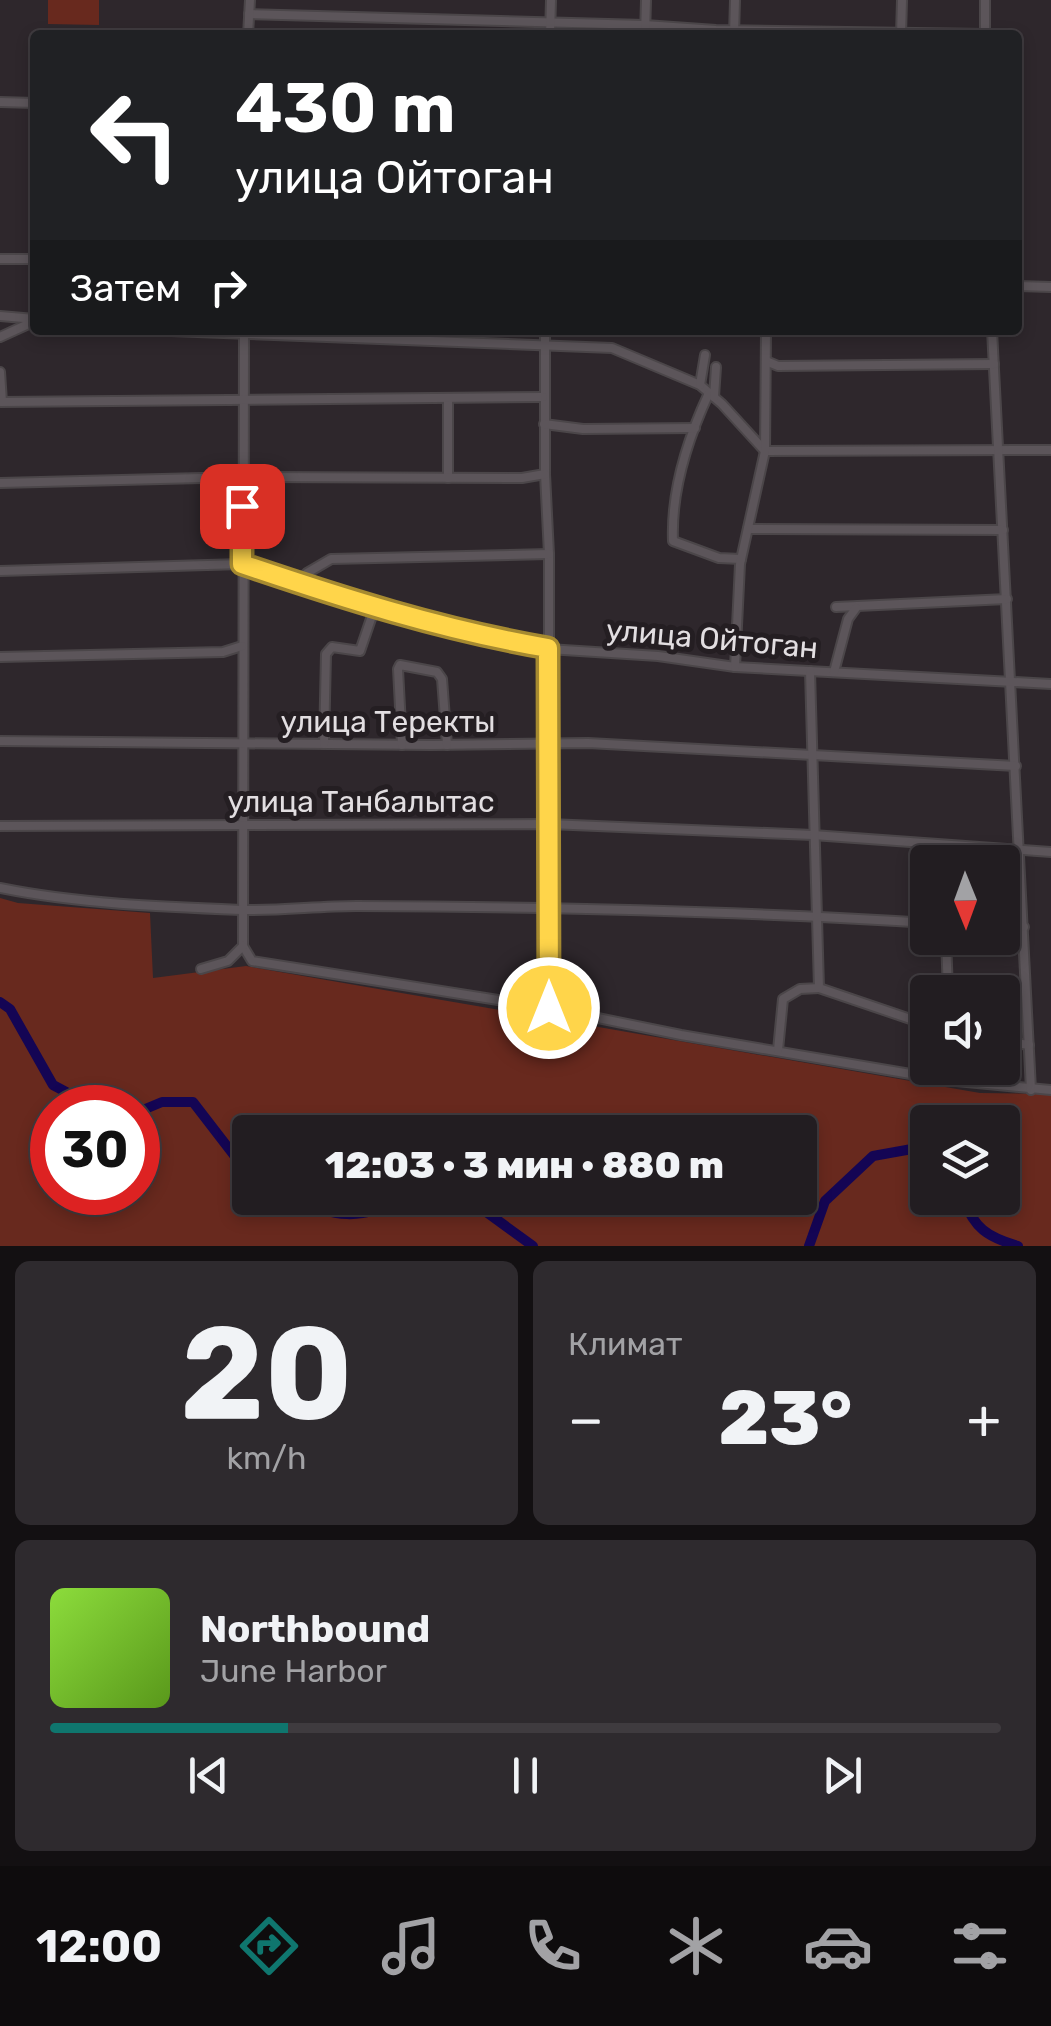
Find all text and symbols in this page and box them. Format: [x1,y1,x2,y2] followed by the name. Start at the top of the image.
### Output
[235,67,456,150] text: 430 m
[70,70,200,200] icon: left
[235,151,554,204] text: улица Ойтоган
[201,260,256,315] icon: right
[70,265,181,311] text: Затем
[200,464,285,549] pin
[215,479,270,534] icon: arrive
[605,612,819,666] street label: улица Ойтоган
[280,704,496,740] street label: улица Теректы
[228,784,494,820] street label: улица Танбалытас
[910,845,1020,955] north arrow
[910,845,1020,1215] map controls
[497,956,601,1060] position arrow
[910,975,1020,1085] button: sound
[30,1085,160,1215] speed limit sign: 30
[910,1105,1020,1215] button: layers
[325,1142,724,1188] text: 12:03 · 3 мин · 880 m
[180,1296,353,1451] text: 20
[568,1325,682,1363] text: Климат
[718,1374,852,1463] text: 23°
[568,1387,604,1452] text: −
[967,1387,1001,1452] text: +
[227,1439,306,1477] text: km/h
[200,1606,430,1652] text: Northbound
[200,1652,387,1690] text: June Harbor
[181,1748,236,1803] icon: previous
[498,1748,553,1803] icon: pause
[815,1748,870,1803] icon: next
[234,1911,304,1981] icon: directions
[376,1911,446,1981] icon: music
[518,1911,588,1981] icon: phone
[661,1911,731,1981] icon: climate
[803,1911,873,1981] icon: car
[945,1911,1015,1981] icon: filters
[36,1920,162,1973] text: 12:00

